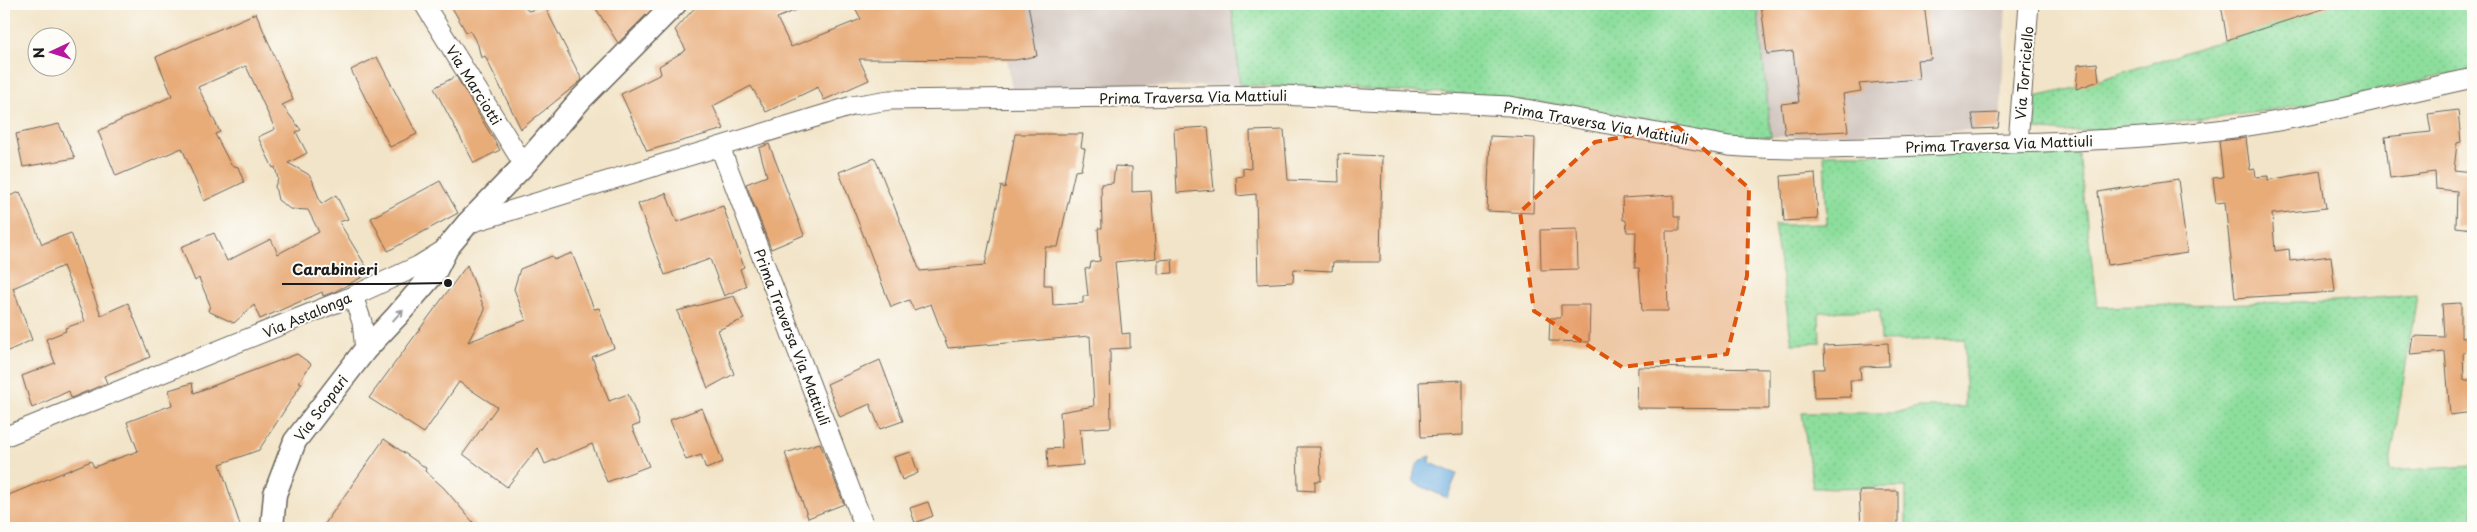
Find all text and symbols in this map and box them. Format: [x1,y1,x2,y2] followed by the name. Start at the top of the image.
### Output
[2009,25,2039,121] street label: Via Torriciello
[28,28,78,78] north arrow
[441,41,507,129] street label: Via Marciotti
[28,47,49,59] text: N
[1099,85,1287,109] street label: Prima Traversa Via Mattiuli
[1502,96,1691,150] street label: Prima Traversa Via Mattiuli
[1905,130,2093,158] street label: Prima Traversa Via Mattiuli
[748,245,836,429] street label: Prima Traversa Via Mattiuli
[282,254,388,284] callout: Carabinieri
[292,257,378,280] text: Carabinieri
[259,287,355,343] street label: Via Astalonga
[392,309,403,322] one-way arrow
[289,370,353,446] street label: Via Scopari

